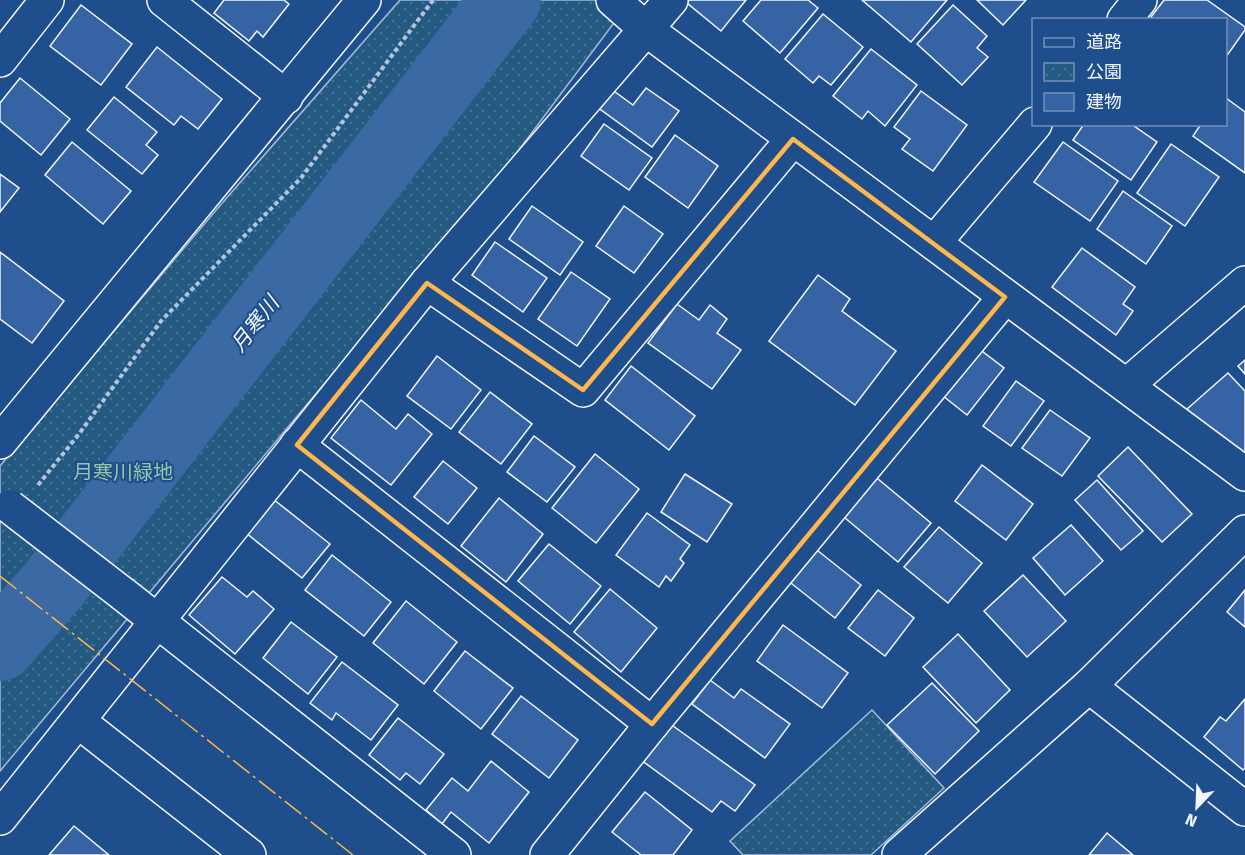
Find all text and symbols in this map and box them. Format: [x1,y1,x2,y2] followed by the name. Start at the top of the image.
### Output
[1032,18,1227,126] legend
[1086,31,1122,53] text: 道路
[1086,61,1122,83] text: 公園
[1086,91,1122,113] text: 建物
[225,290,286,357] water label: 月寒川
[73,460,173,484] park label: 月寒川緑地
[1167,777,1227,837] north arrow
[1183,810,1200,831] text: N

